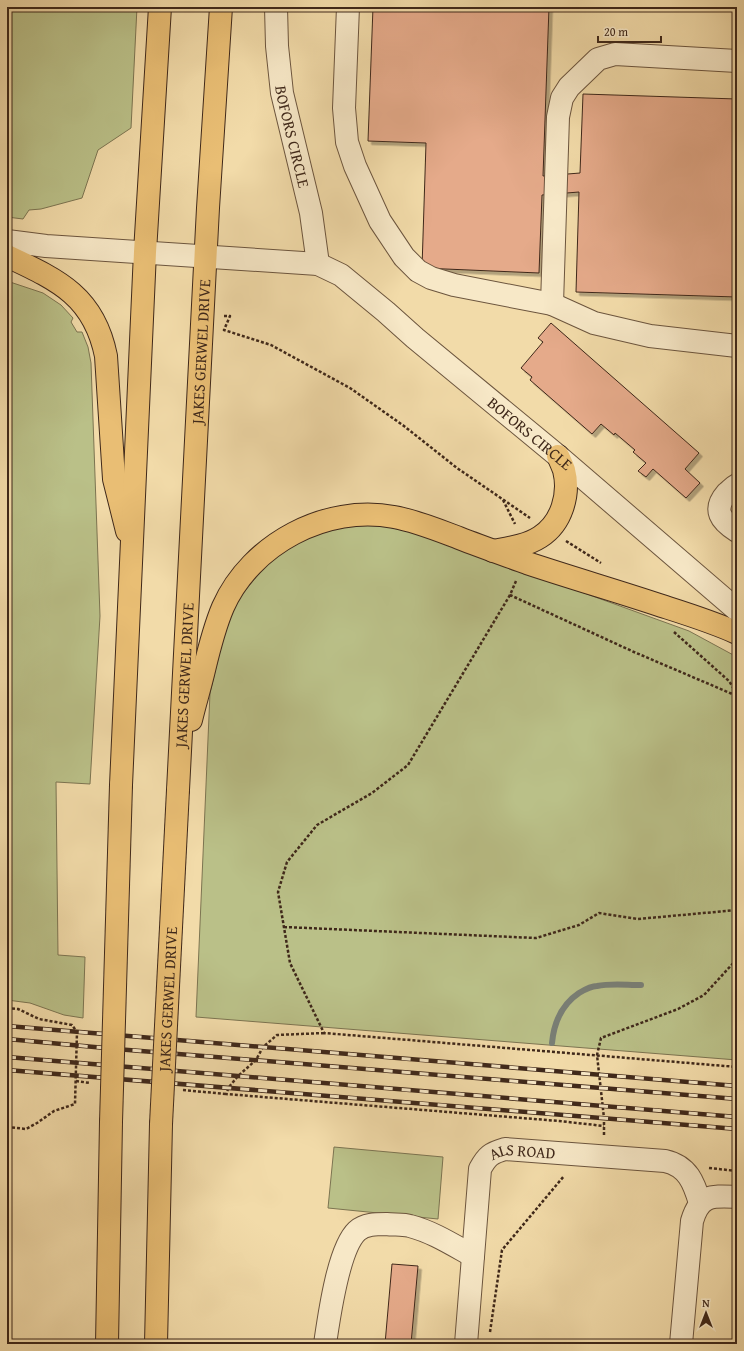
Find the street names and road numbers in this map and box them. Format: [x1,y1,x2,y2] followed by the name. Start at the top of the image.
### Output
[269,84,316,190] street label: BOFORS CIRCLE
[185,278,216,427] street label: JAKES GERWEL DRIVE
[482,391,578,476] street label: BOFORS CIRCLE
[168,602,200,750] street label: JAKES GERWEL DRIVE
[152,926,183,1074] street label: JAKES GERWEL DRIVE
[484,1137,557,1166] street label: ALS ROAD

